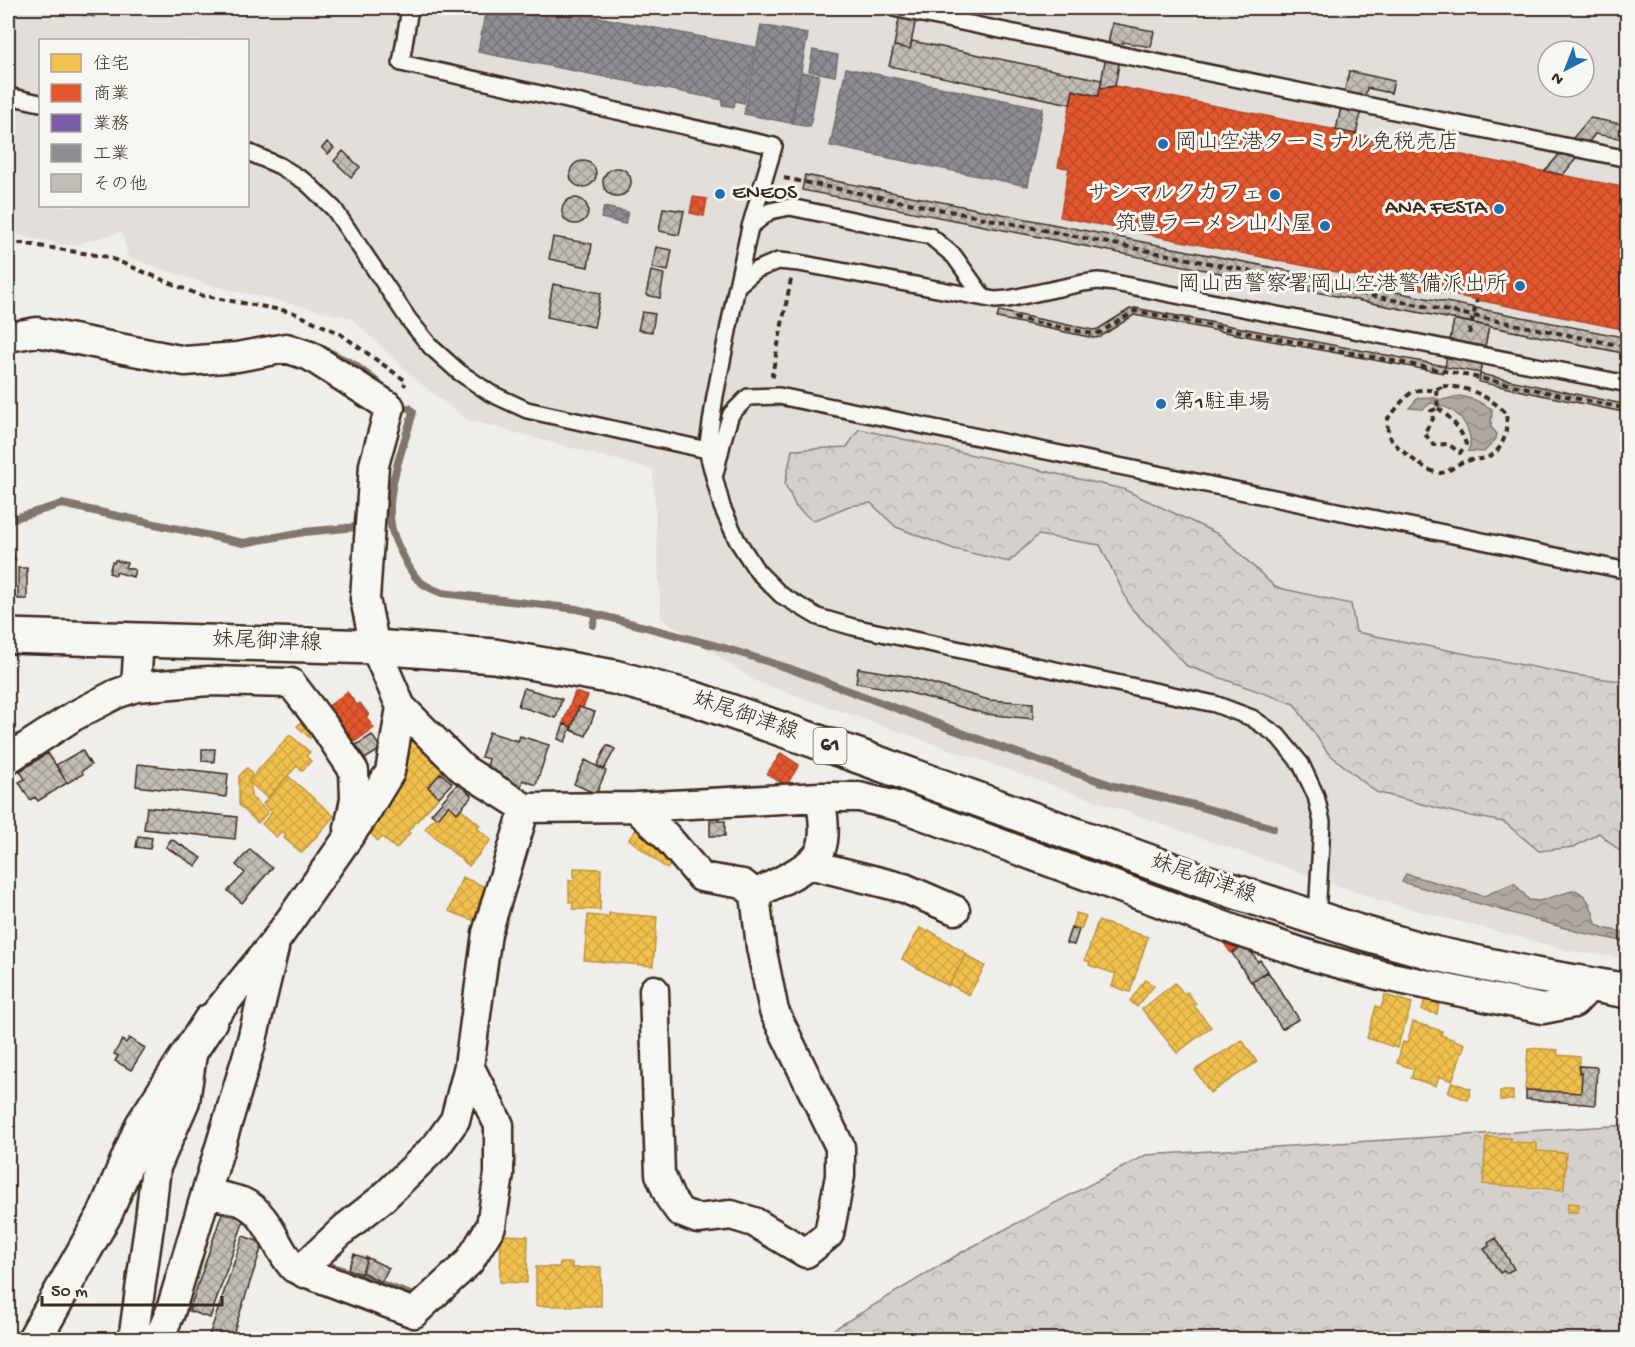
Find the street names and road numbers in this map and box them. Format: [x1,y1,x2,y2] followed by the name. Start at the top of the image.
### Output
[212,627,322,658] street label: 妹尾御津線
[689,686,802,747] street label: 妹尾御津線
[814,728,846,764] road number: 61
[1147,849,1260,910] street label: 妹尾御津線

